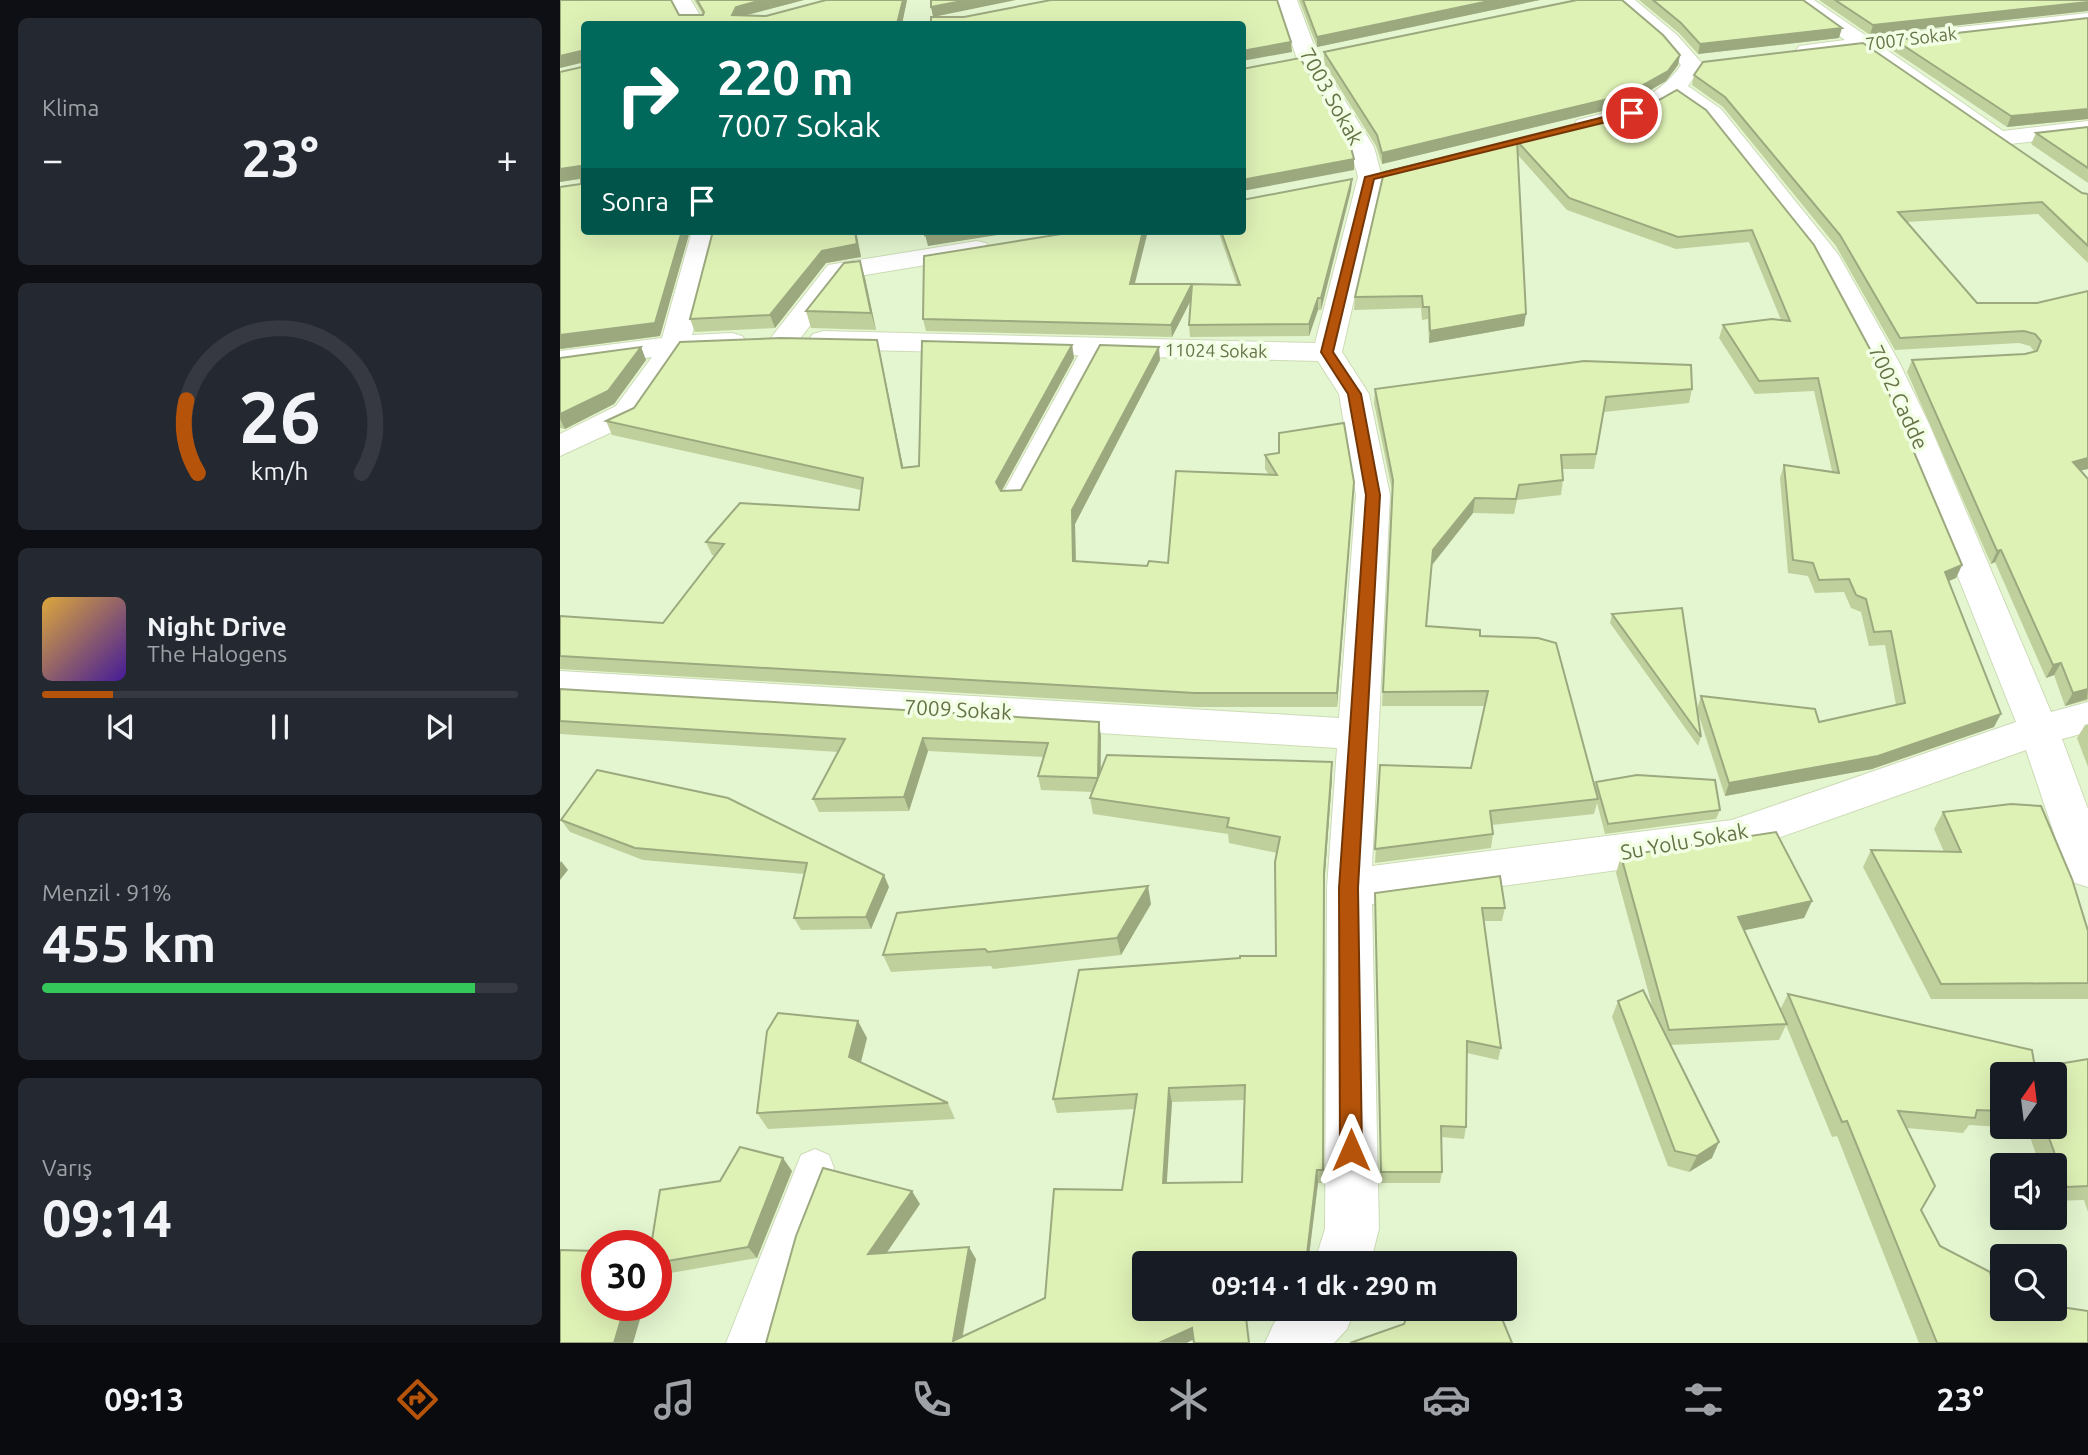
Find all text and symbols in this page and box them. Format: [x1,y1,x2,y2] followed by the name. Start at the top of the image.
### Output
[1864,22,1958,54] street label: 7007 Sokak
[1295,43,1369,149] street label: 7003 Sokak
[602,49,693,140] icon: right
[717,49,854,104] text: 220 m
[1602,83,1662,143] pin
[1613,94,1651,132] icon: arrive
[42,95,99,120] text: Klima
[717,107,881,143] text: 7007 Sokak
[241,129,319,187] text: 23°
[42,138,63,180] text: −
[497,138,518,180] text: +
[683,182,721,220] icon: arrive
[602,187,669,216] text: Sonra
[1165,339,1267,361] street label: 11024 Sokak
[1864,341,1934,453] street label: 7002 Cadde
[239,375,321,457] text: 26
[251,456,309,484] text: km/h
[147,612,287,641] text: Night Drive
[147,641,287,666] text: The Halogens
[904,694,1013,724] street label: 7009 Sokak
[102,708,140,746] icon: previous
[261,708,299,746] icon: pause
[420,708,458,746] icon: next
[1618,818,1750,864] street label: Su Yolu Sokak
[42,880,172,905] text: Menzil · 91%
[42,914,216,972] text: 455 km
[1990,1062,2067,1139] north arrow
[1990,1062,2067,1321] map controls
[1314,1113,1388,1187] position arrow
[1990,1153,2067,1230] button: sound
[42,1155,92,1180] text: Varış
[42,1189,172,1247] text: 09:14
[581,1230,672,1321] speed limit sign: 30
[1990,1244,2067,1321] button: search
[1211,1271,1438,1300] text: 09:14 · 1 dk · 290 m
[393,1375,442,1424] icon: directions
[650,1375,699,1424] icon: music
[907,1375,956,1424] icon: phone
[1164,1375,1213,1424] icon: climate
[1422,1375,1471,1424] icon: car
[1679,1375,1728,1424] icon: filters
[104,1381,184,1417] text: 09:13
[1936,1381,1984,1417] text: 23°

